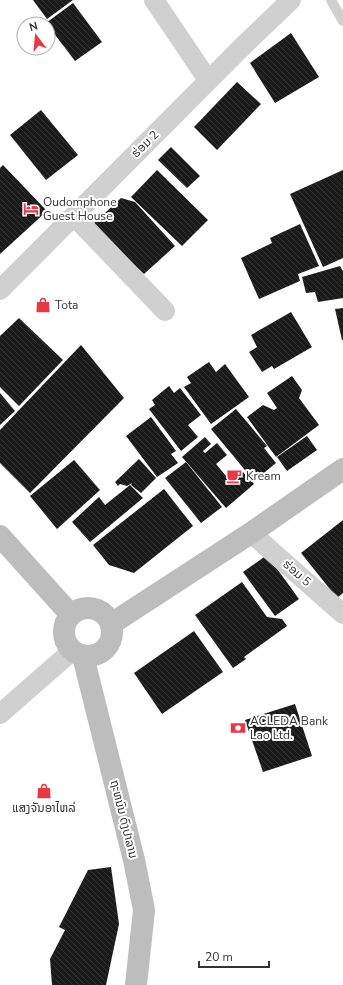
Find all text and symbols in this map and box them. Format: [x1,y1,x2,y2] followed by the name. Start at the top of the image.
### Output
[16,16,56,56] north arrow
[27,19,39,35] text: N
[128,127,162,161] street label: ຮ່ອມ 2
[43,194,117,224] place label: Oudomphone Guest House
[22,200,40,218] hotel icon: Oudomphone Guest House
[34,296,52,314] shop icon: Tota
[55,297,78,313] place label: Tota
[225,467,243,485] cafe icon: Kream
[246,468,281,484] place label: Kream
[279,556,315,590] street label: ຮ່ອມ 5
[250,713,329,743] place label: ACLEDA Bank Lao Ltd.
[229,719,247,737] bank icon: ACLEDA Bank Lao Ltd.
[106,778,142,860] street label: ຖະຫນົນ ດົງປາລານ
[35,782,53,800] shop icon: ແສງຈັນອາໄຫລ່
[12,800,76,816] place label: ແສງຈັນອາໄຫລ່
[199,943,269,969] scale bar
[205,949,233,965] text: 20 m

